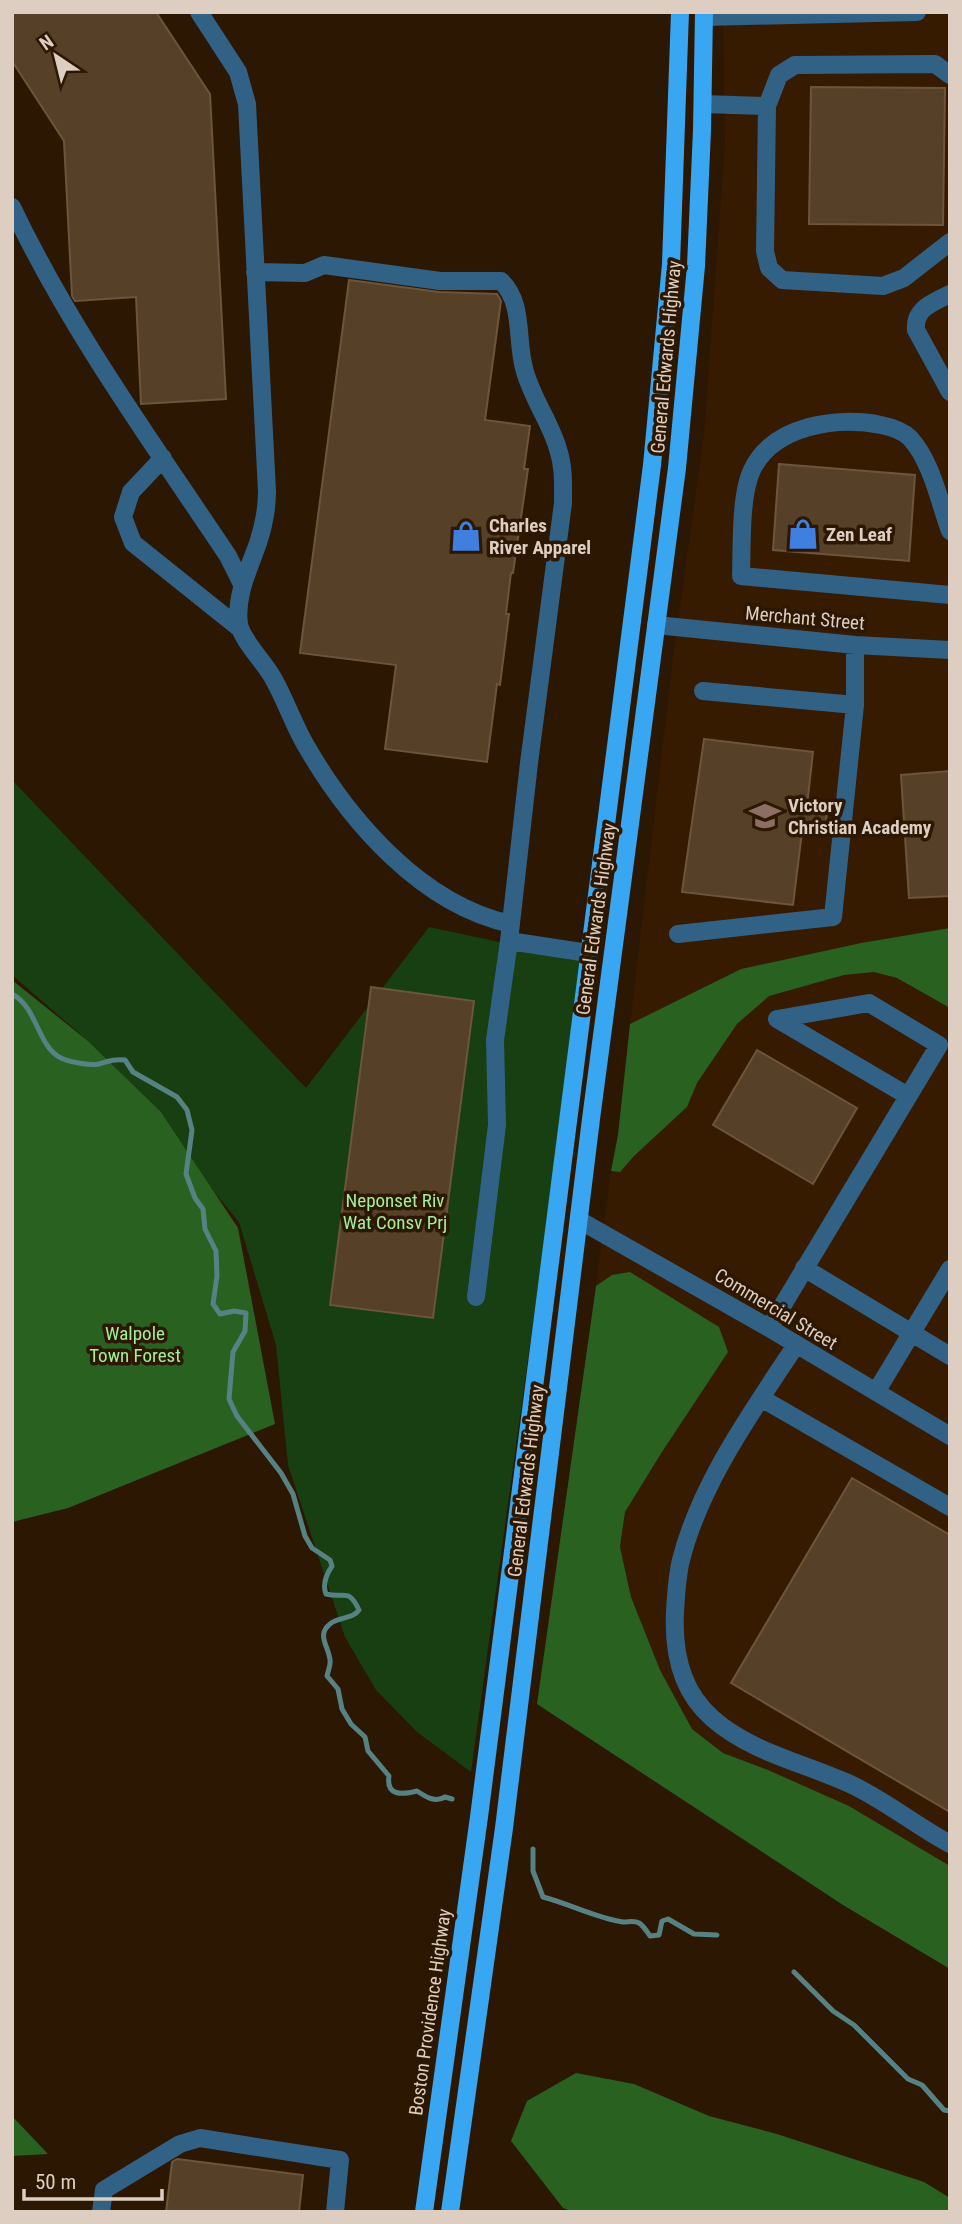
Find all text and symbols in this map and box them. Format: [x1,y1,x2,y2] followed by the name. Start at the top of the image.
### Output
[21,21,91,91] north arrow
[35,30,58,55] text: N
[646,259,686,454] street label: General Edwards Highway
[489,514,591,559] place label: Charles River Apparel
[786,517,820,551] shop icon: Zen Leaf
[449,519,483,553] shop icon: Charles River Apparel
[826,523,893,546] place label: Zen Leaf
[744,601,866,635] street label: Merchant Street
[788,794,932,839] place label: Victory Christian Academy
[748,799,782,833] school or university icon: Victory Christian Academy
[571,821,621,1016] street label: General Edwards Highway
[343,1189,447,1234] park label: Neponset Riv Wat Consv Prj
[711,1263,841,1355] street label: Commercial Street
[89,1322,181,1367] park label: Walpole Town Forest
[503,1383,549,1578] street label: General Edwards Highway
[404,1907,456,2117] street label: Boston Providence Highway
[24,2158,163,2202] scale bar
[35,2170,76,2194] text: 50 m

